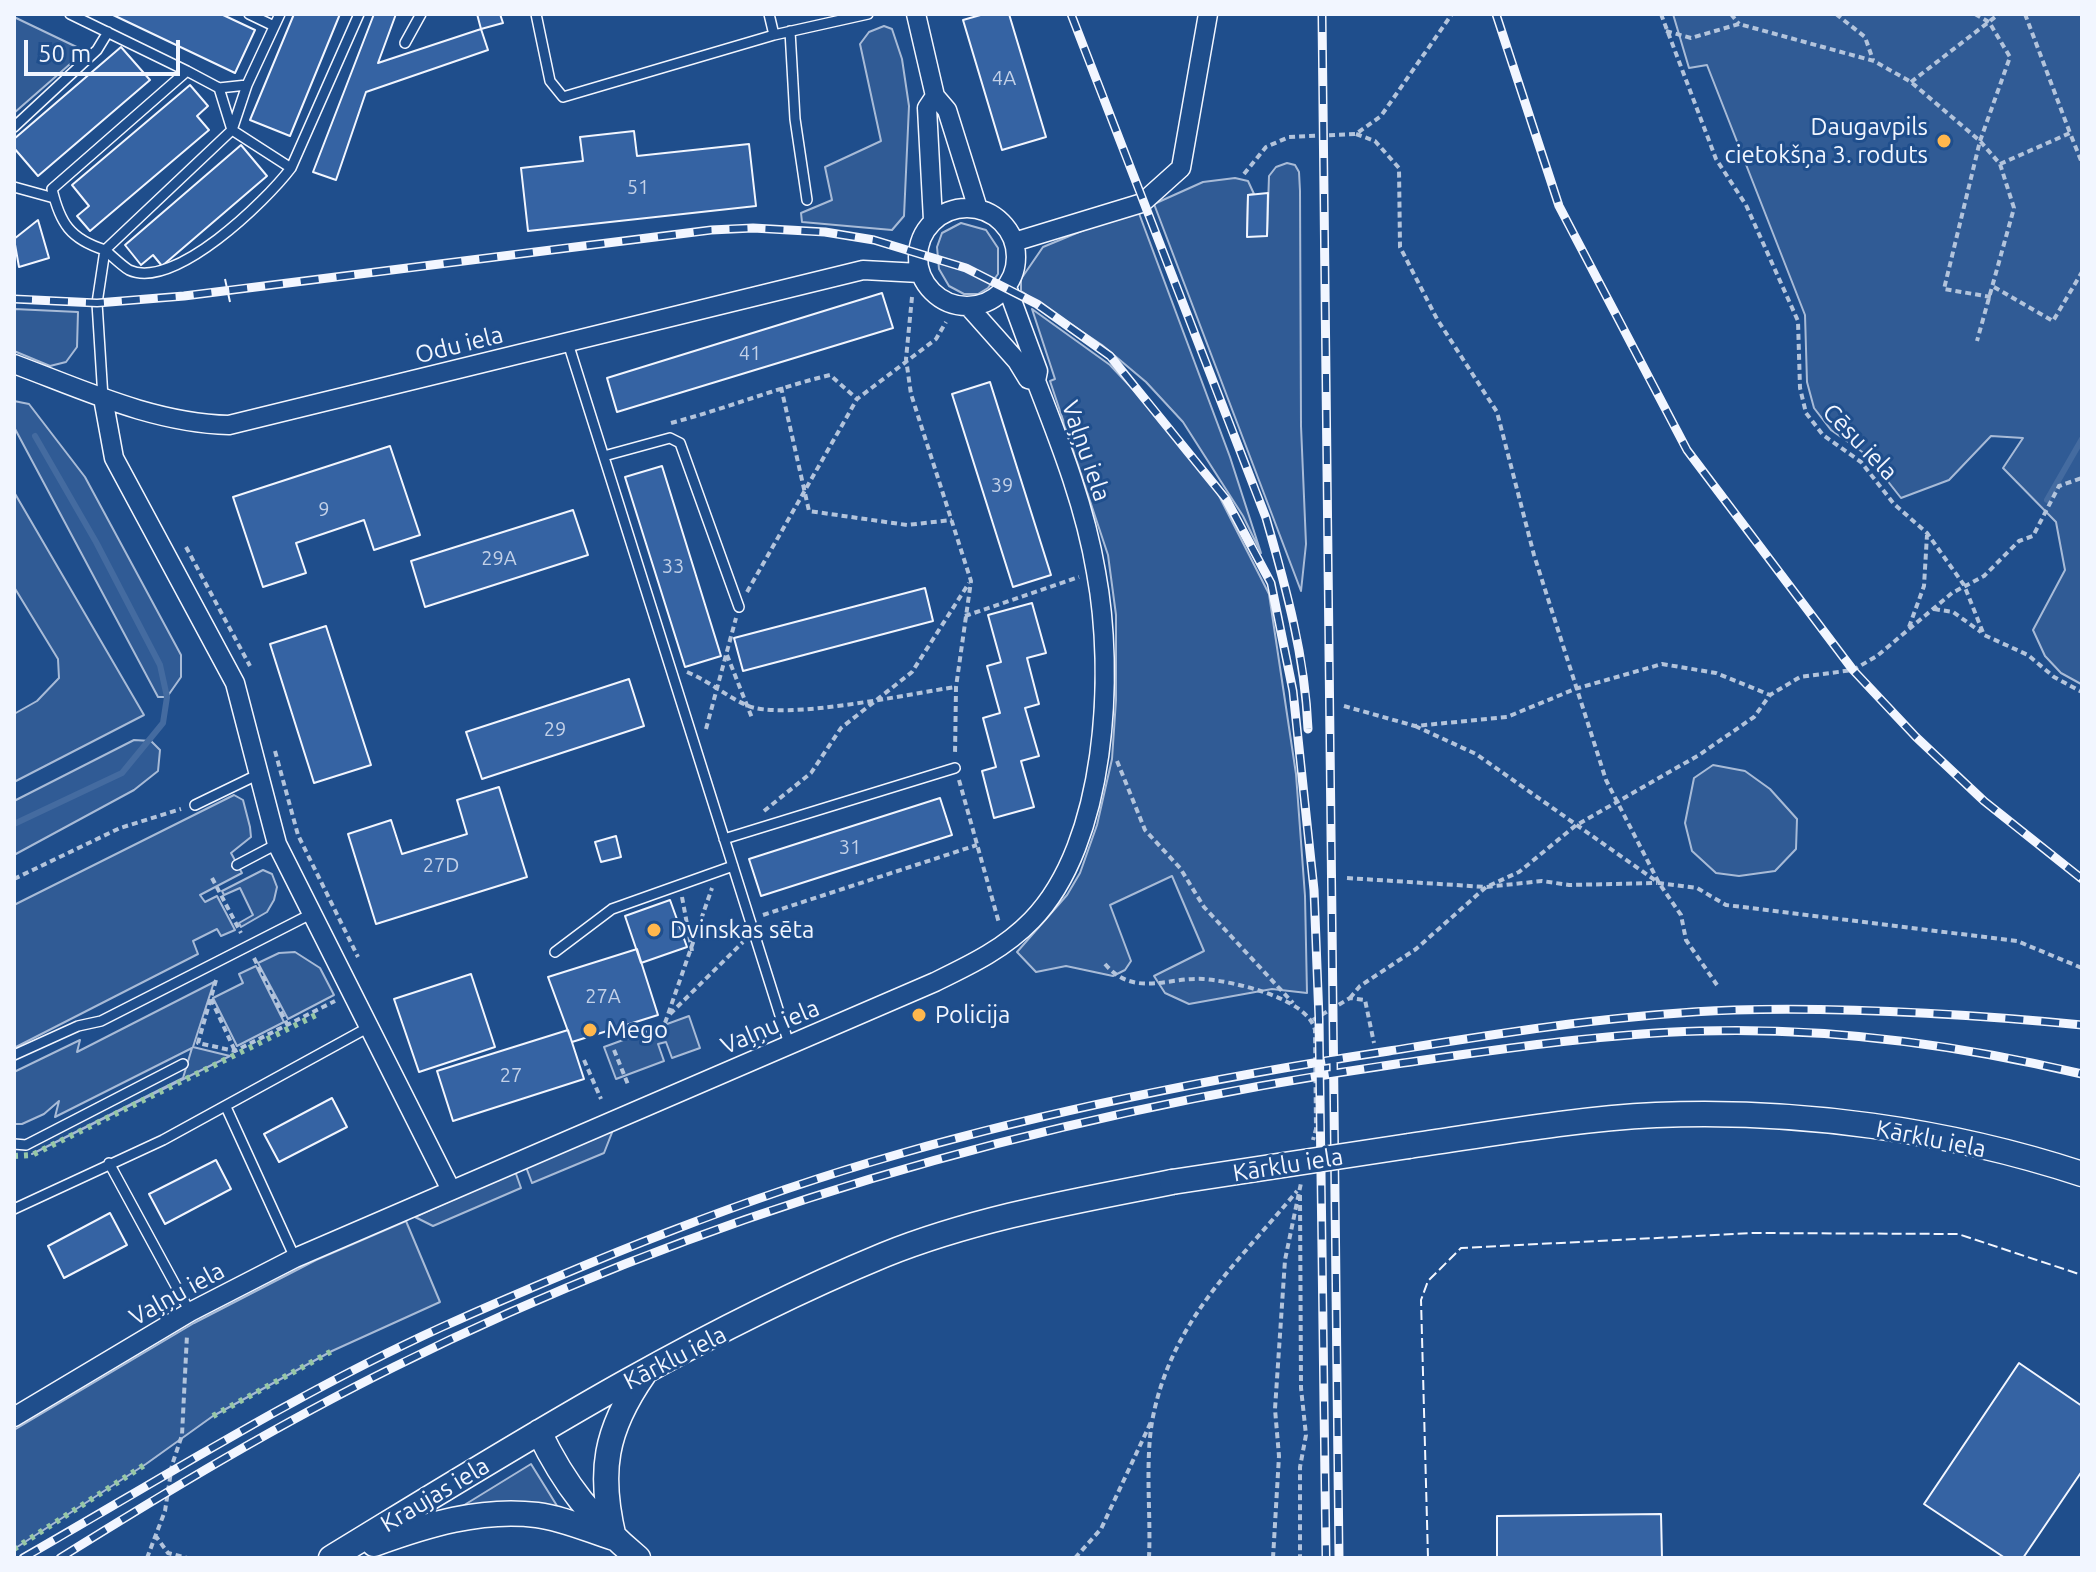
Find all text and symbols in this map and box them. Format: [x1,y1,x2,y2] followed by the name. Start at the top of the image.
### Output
[28,24,184,74] scale bar
[38,40,91,67] text: 50 m
[992,66,1016,90] house number: 4A
[1725,113,1928,169] place label: Daugavpils cietokšņa 3. roduts
[1935,132,1953,150] marker: Daugavpils cietokšņa 3. roduts
[627,175,649,199] house number: 51
[412,320,506,370] street label: Odu iela
[739,341,761,365] house number: 41
[1055,397,1117,505] street label: Vaļņu iela
[1817,398,1903,486] street label: Cēsu iela
[991,473,1013,497] house number: 39
[318,497,330,521] house number: 9
[481,546,517,570] house number: 29A
[662,554,684,578] house number: 33
[544,717,566,741] house number: 29
[839,835,861,859] house number: 31
[423,853,459,877] house number: 27D
[670,916,814,944] place label: Dvinskas sēta
[645,921,663,939] marker: Dvinskas sēta
[585,984,621,1008] house number: 27A
[716,993,824,1061] street label: Vaļņu iela
[935,1001,1010,1029] place label: Policija
[910,1006,928,1024] marker: Policija
[606,1016,668,1044] place label: Mego
[581,1021,599,1039] marker: Mego
[500,1063,522,1087] house number: 27
[1874,1114,1988,1164] street label: Kārklu iela
[1231,1142,1345,1188] street label: Kārklu iela
[124,1256,230,1332] street label: Vaļņu iela
[619,1320,731,1396] street label: Kārklu iela
[375,1451,495,1539] street label: Kraujas iela

